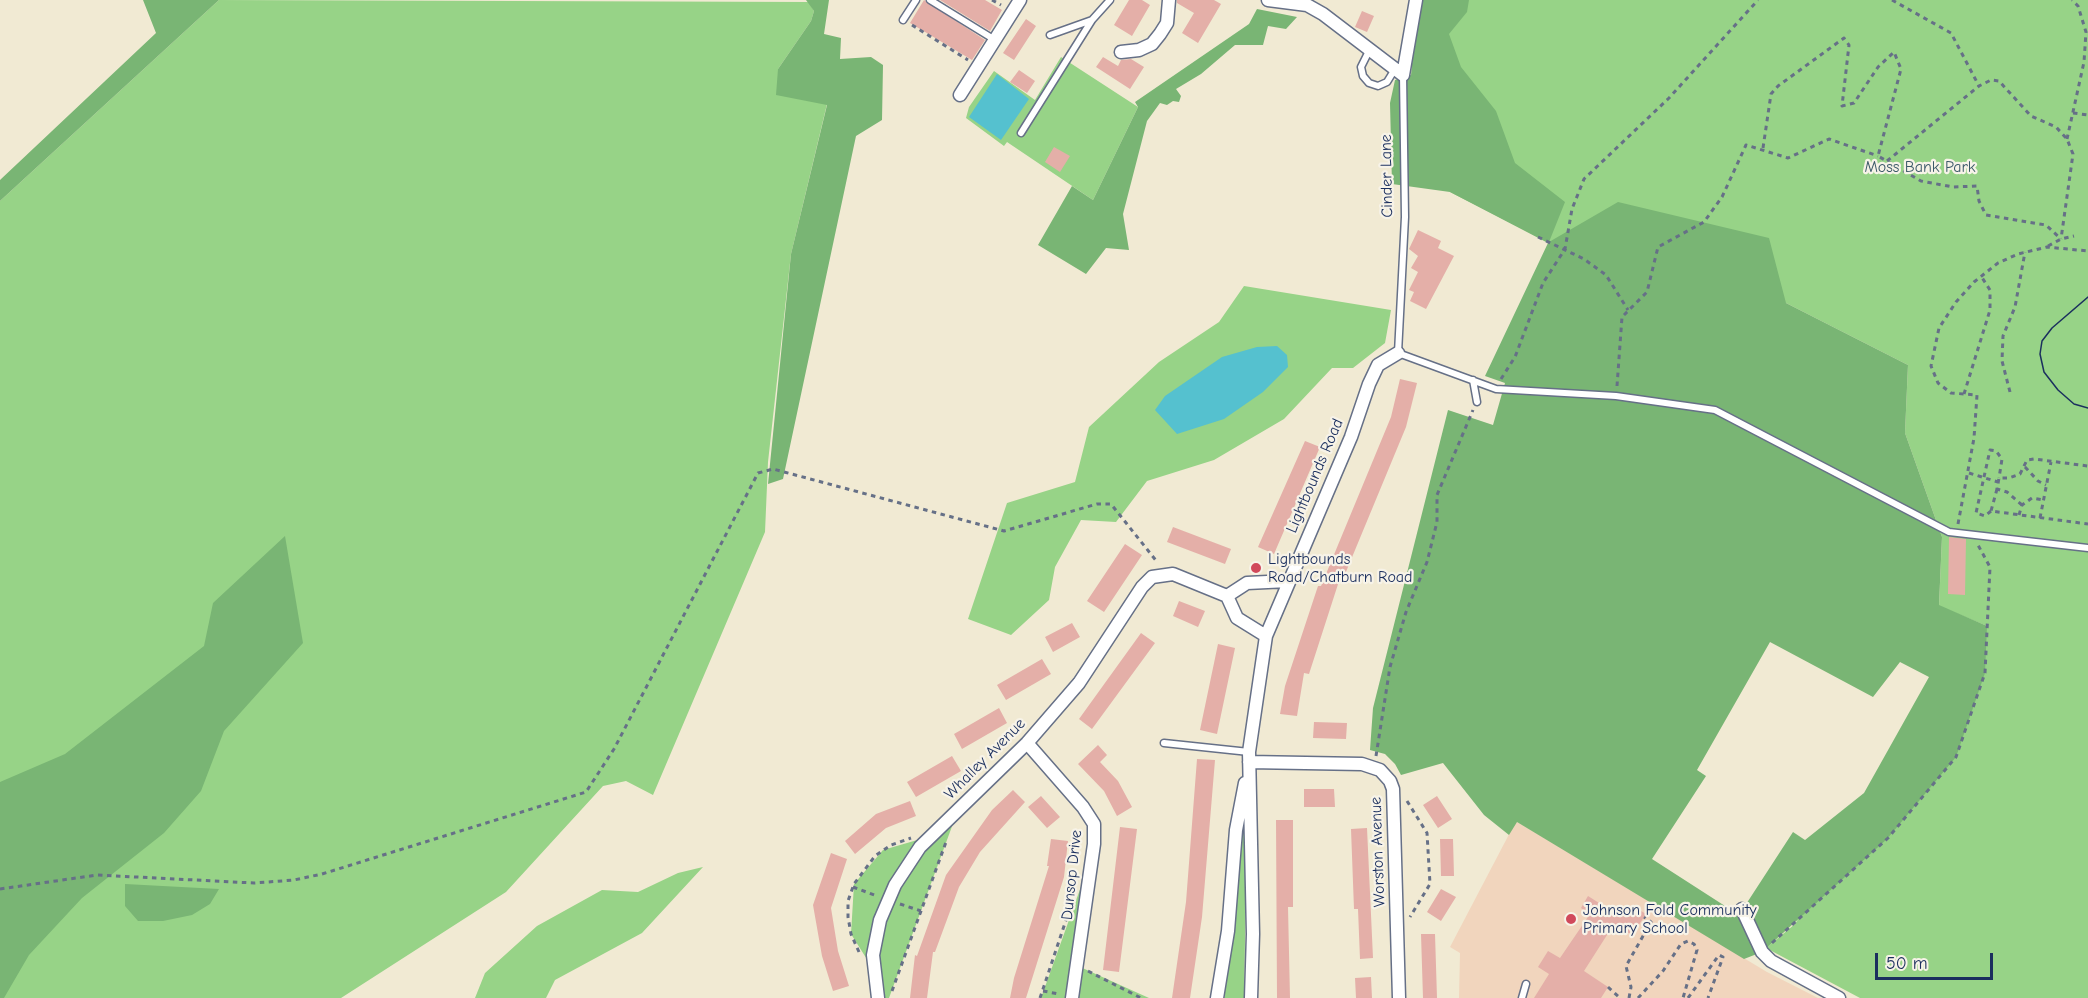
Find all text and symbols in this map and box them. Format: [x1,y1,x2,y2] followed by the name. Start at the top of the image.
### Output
[1377,134,1397,218] street label: Cinder Lane
[1864,157,1976,177] park label: Moss Bank Park
[1282,416,1348,536] street label: Lightbounds Road
[1268,549,1413,587] place label: Lightbounds Road/Chatburn Road
[1249,561,1263,575] marker: Lightbounds Road/Chatburn Road
[940,714,1030,804] street label: Whalley Avenue
[1366,797,1390,907] street label: Worston Avenue
[1058,829,1086,921] street label: Dunsop Drive
[1583,900,1757,938] place label: Johnson Fold Community Primary School
[1564,912,1578,926] marker: Johnson Fold Community Primary School
[1878,941,1996,979] scale bar
[1886,953,1928,974] text: 50 m

